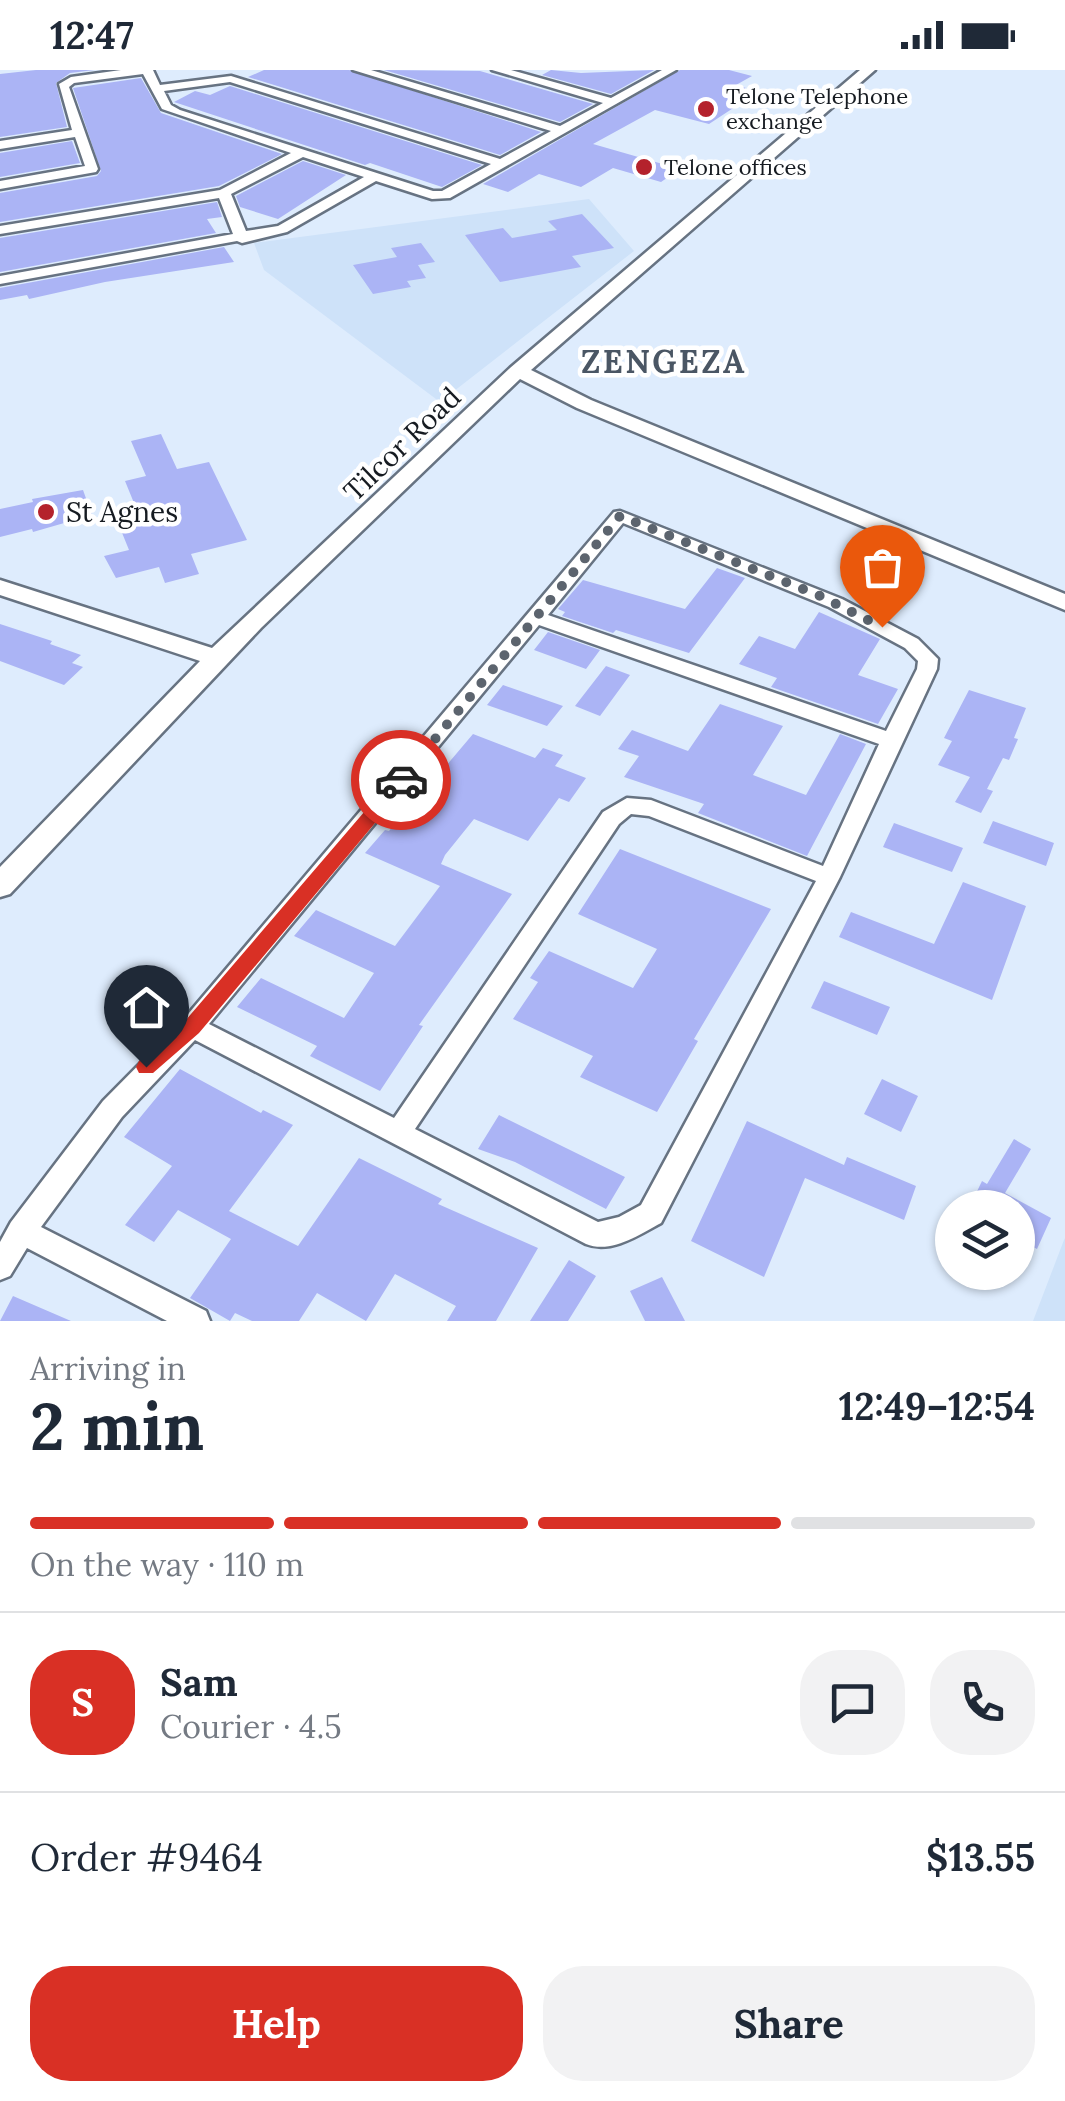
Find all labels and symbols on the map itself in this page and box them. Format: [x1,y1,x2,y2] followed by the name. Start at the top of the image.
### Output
[726,82,908,135] place label: Telone Telephone exchange
[695,98,717,120] marker: Telone Telephone exchange
[664,153,807,181] place label: Telone offices
[633,156,655,178] marker: Telone offices
[581,341,747,382] district label: ZENGEZA
[336,379,468,509] street label: Tilcor Road
[66,494,178,530] place label: St Agnes
[35,501,57,523] marker: St Agnes
[840,525,925,628] pin
[351,730,451,830] courier
[104,965,189,1068] pin

